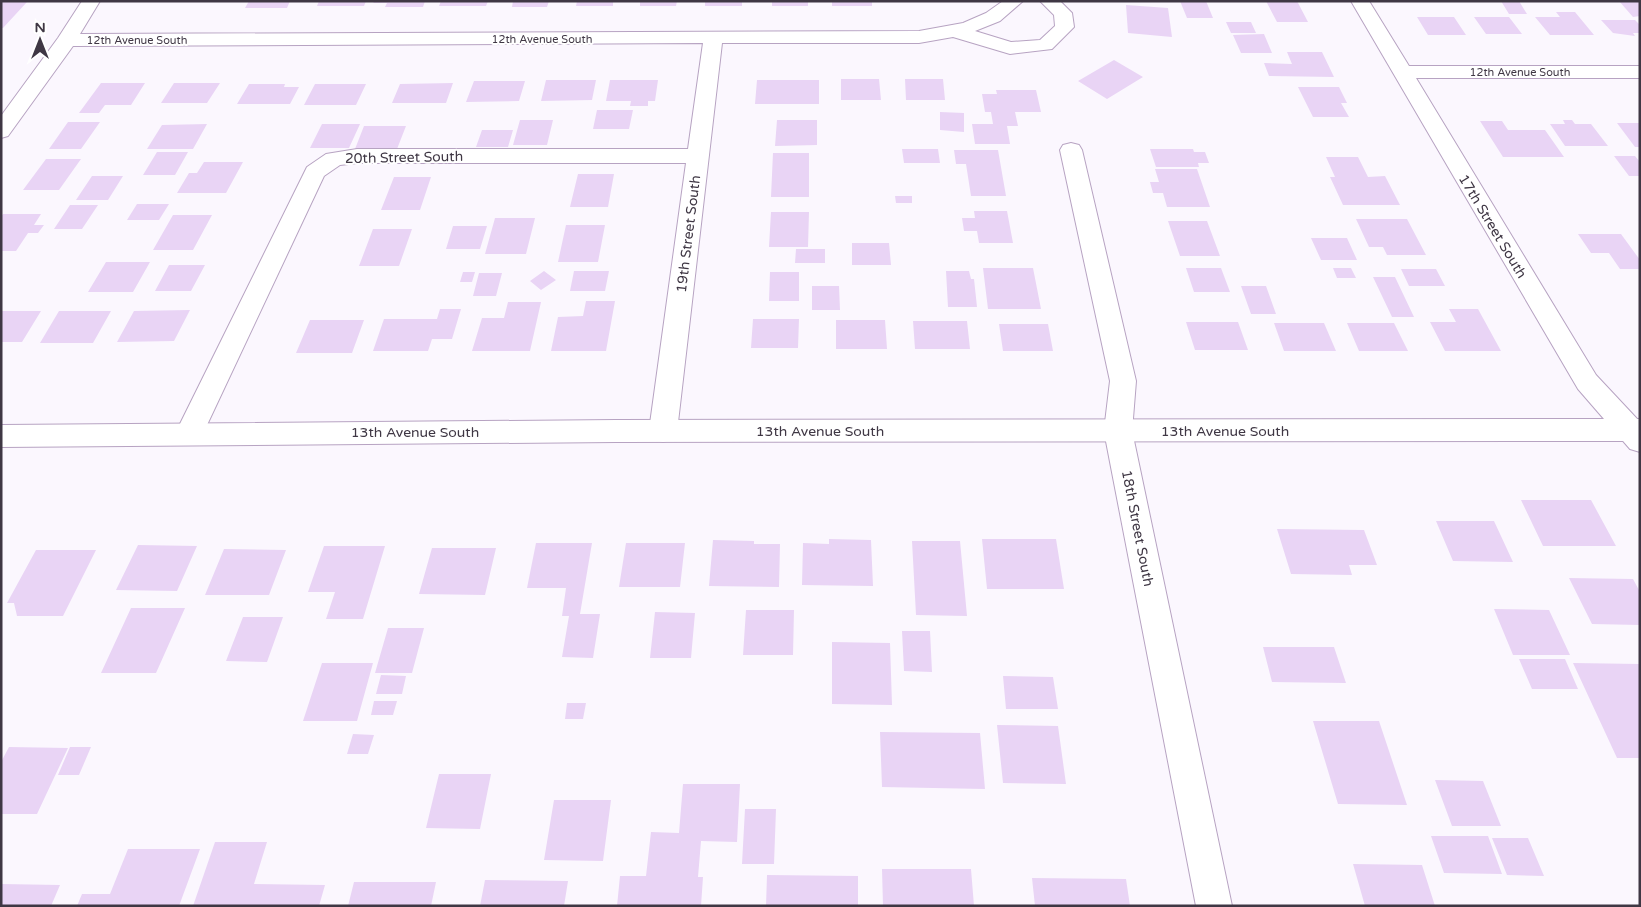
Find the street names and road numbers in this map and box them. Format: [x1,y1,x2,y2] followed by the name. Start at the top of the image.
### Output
[492,33,592,46] street label: 12th Avenue South
[87,34,187,47] street label: 12th Avenue South
[1470,66,1570,79] street label: 12th Avenue South
[345,148,463,167] street label: 20th Street South
[1455,171,1530,281] street label: 17th Street South
[673,174,704,294] street label: 19th Street South
[756,423,884,440] street label: 13th Avenue South
[1161,423,1289,440] street label: 13th Avenue South
[351,424,479,441] street label: 13th Avenue South
[1118,468,1157,588] street label: 18th Street South

